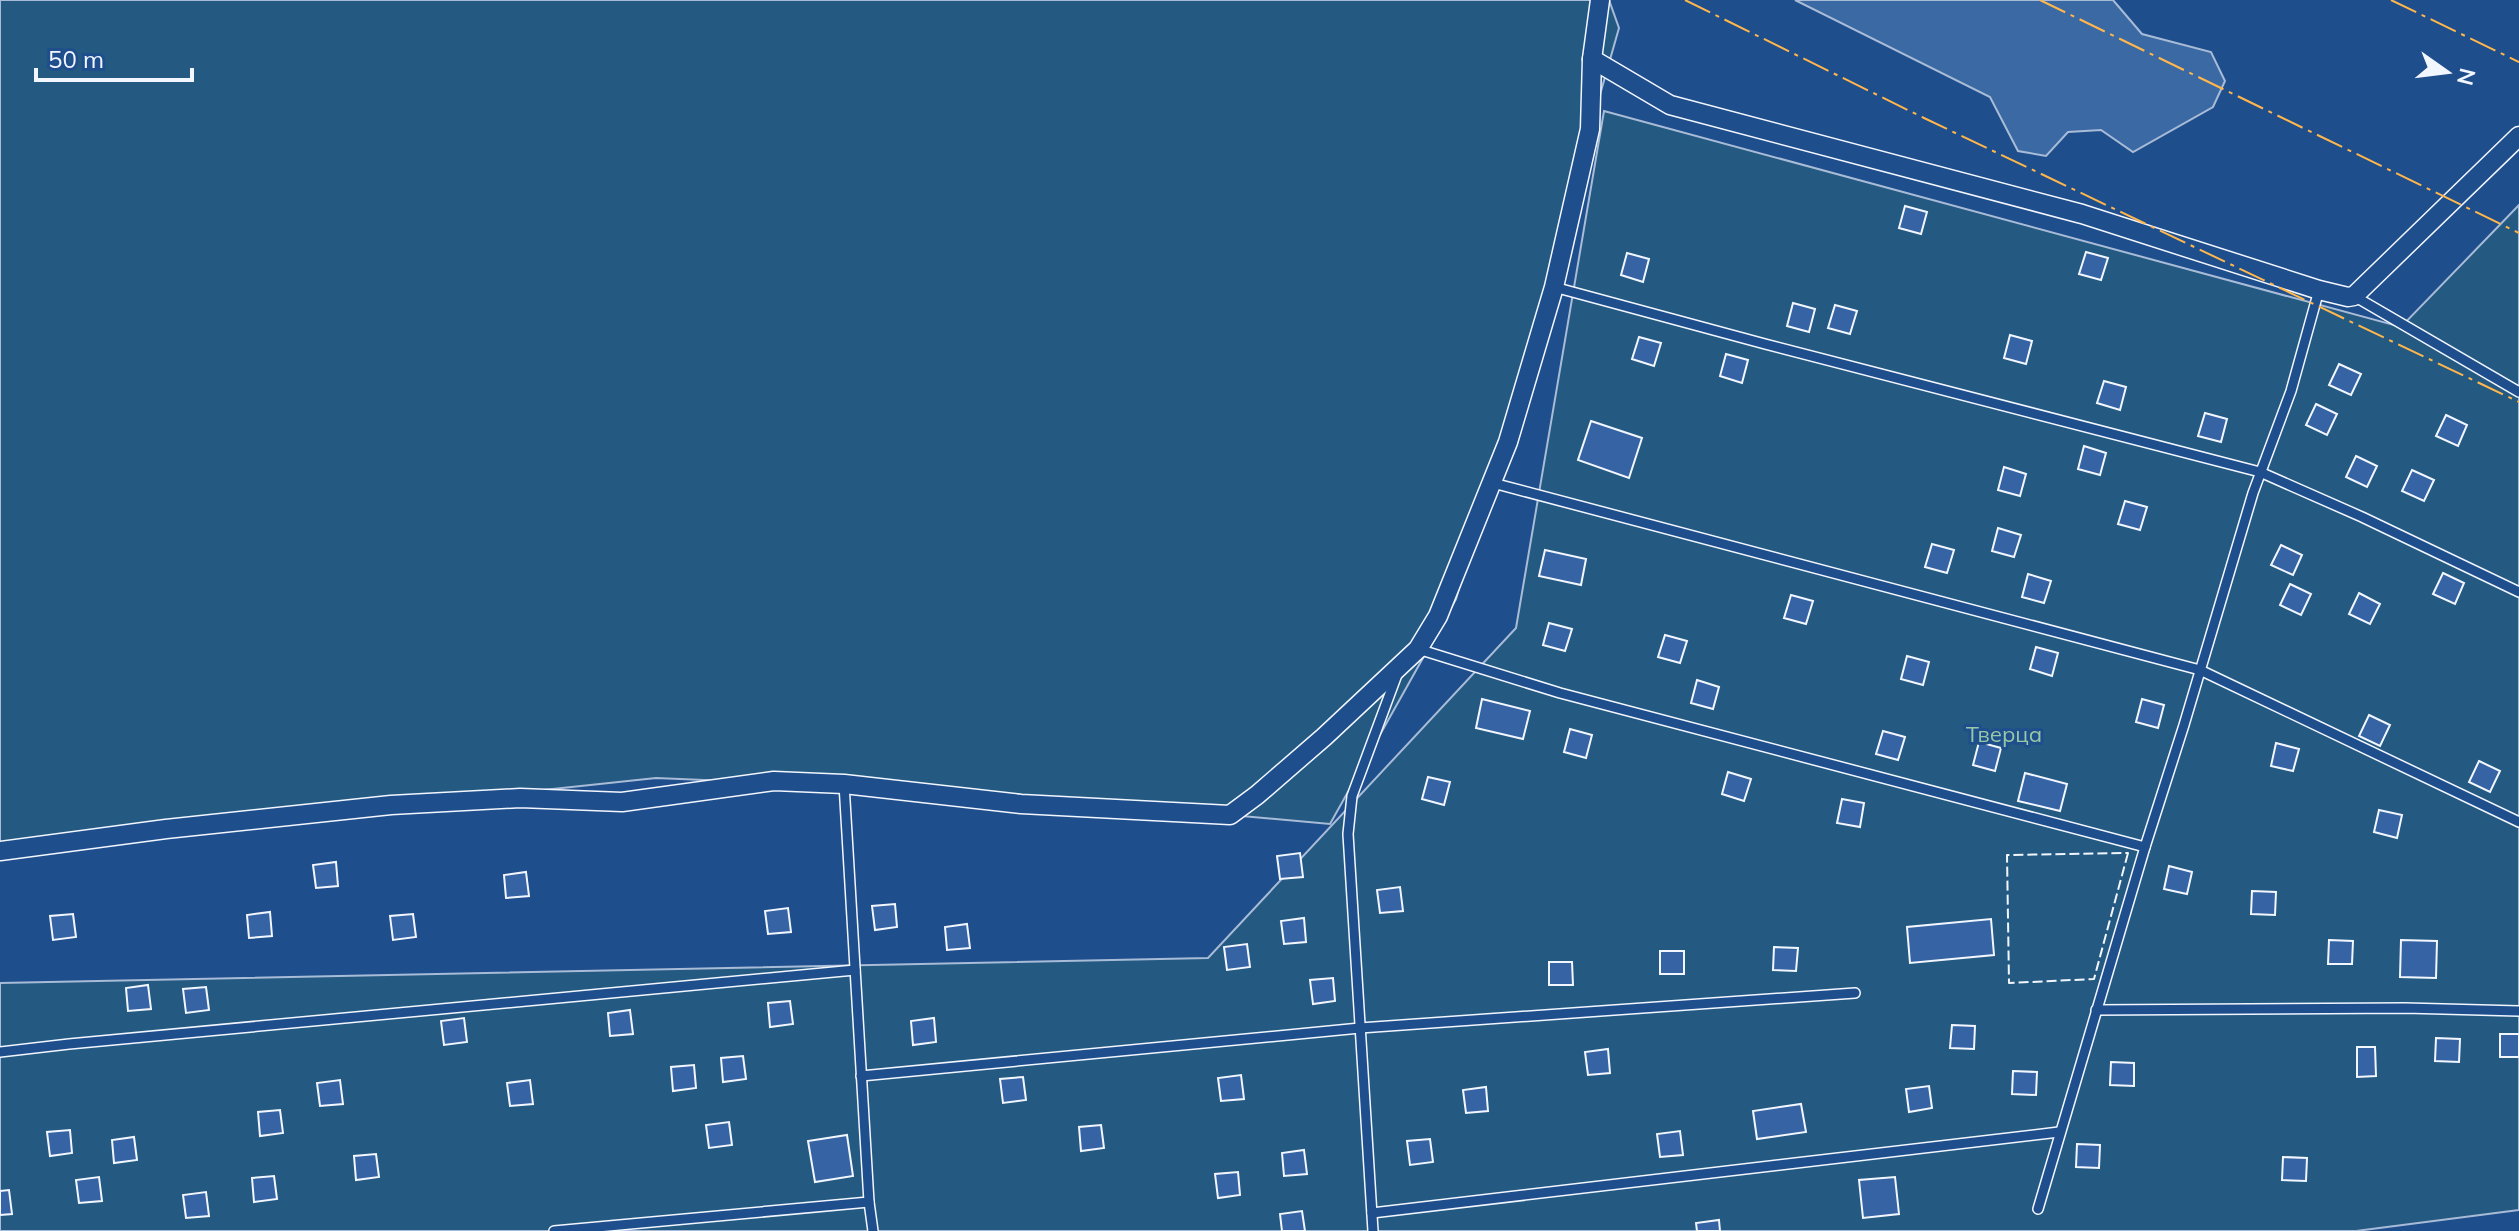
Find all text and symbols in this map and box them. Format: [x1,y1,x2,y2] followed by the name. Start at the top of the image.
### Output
[36,32,192,82] scale bar
[2407,32,2487,112] north arrow
[48,44,104,74] text: 50 m
[2451,65,2482,88] text: N
[1966,720,2042,748] park label: Тверца

